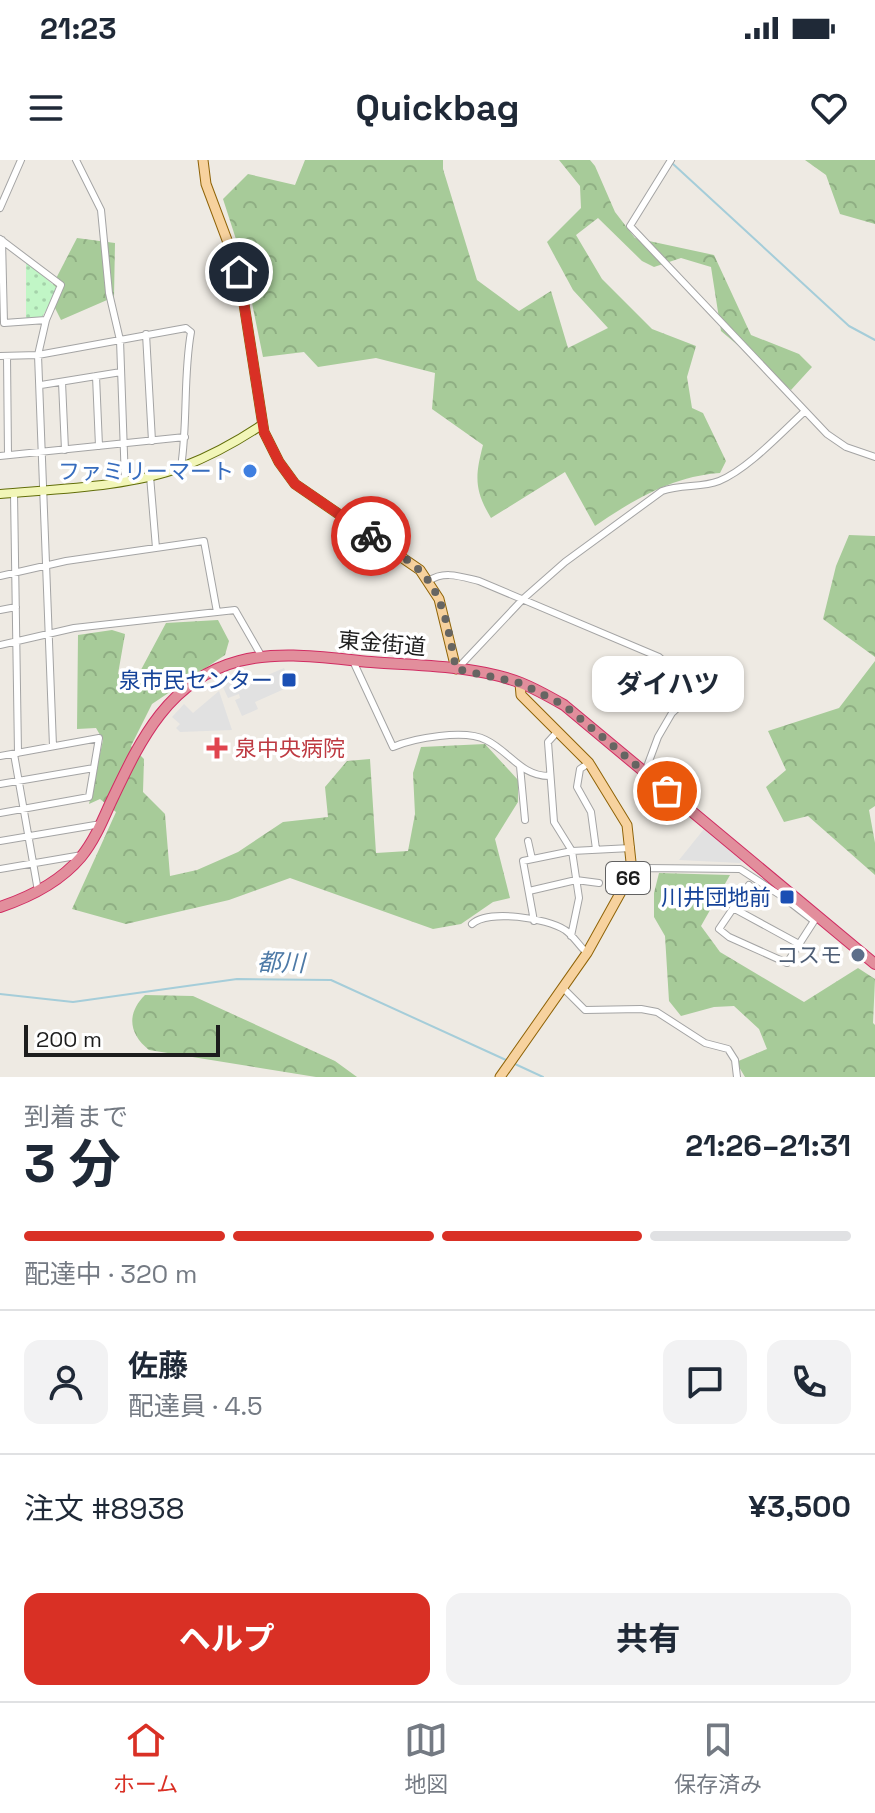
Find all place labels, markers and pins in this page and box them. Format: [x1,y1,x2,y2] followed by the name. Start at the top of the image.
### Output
[205,238,273,306] pin
[58,457,234,485] place label: ファミリーマート
[241,462,259,480] marker: ファミリーマート
[591,655,743,711] callout: ダイハツ
[119,666,273,694] place label: 泉市民センター
[280,671,298,689] marker: 泉市民センター
[235,734,345,762] place label: 泉中央病院
[206,737,228,759] marker: 泉中央病院
[633,757,701,825] pin
[661,883,771,911] place label: 川井団地前
[778,888,796,906] marker: 川井団地前
[776,941,842,969] place label: コスモ
[849,946,867,964] marker: コスモ

